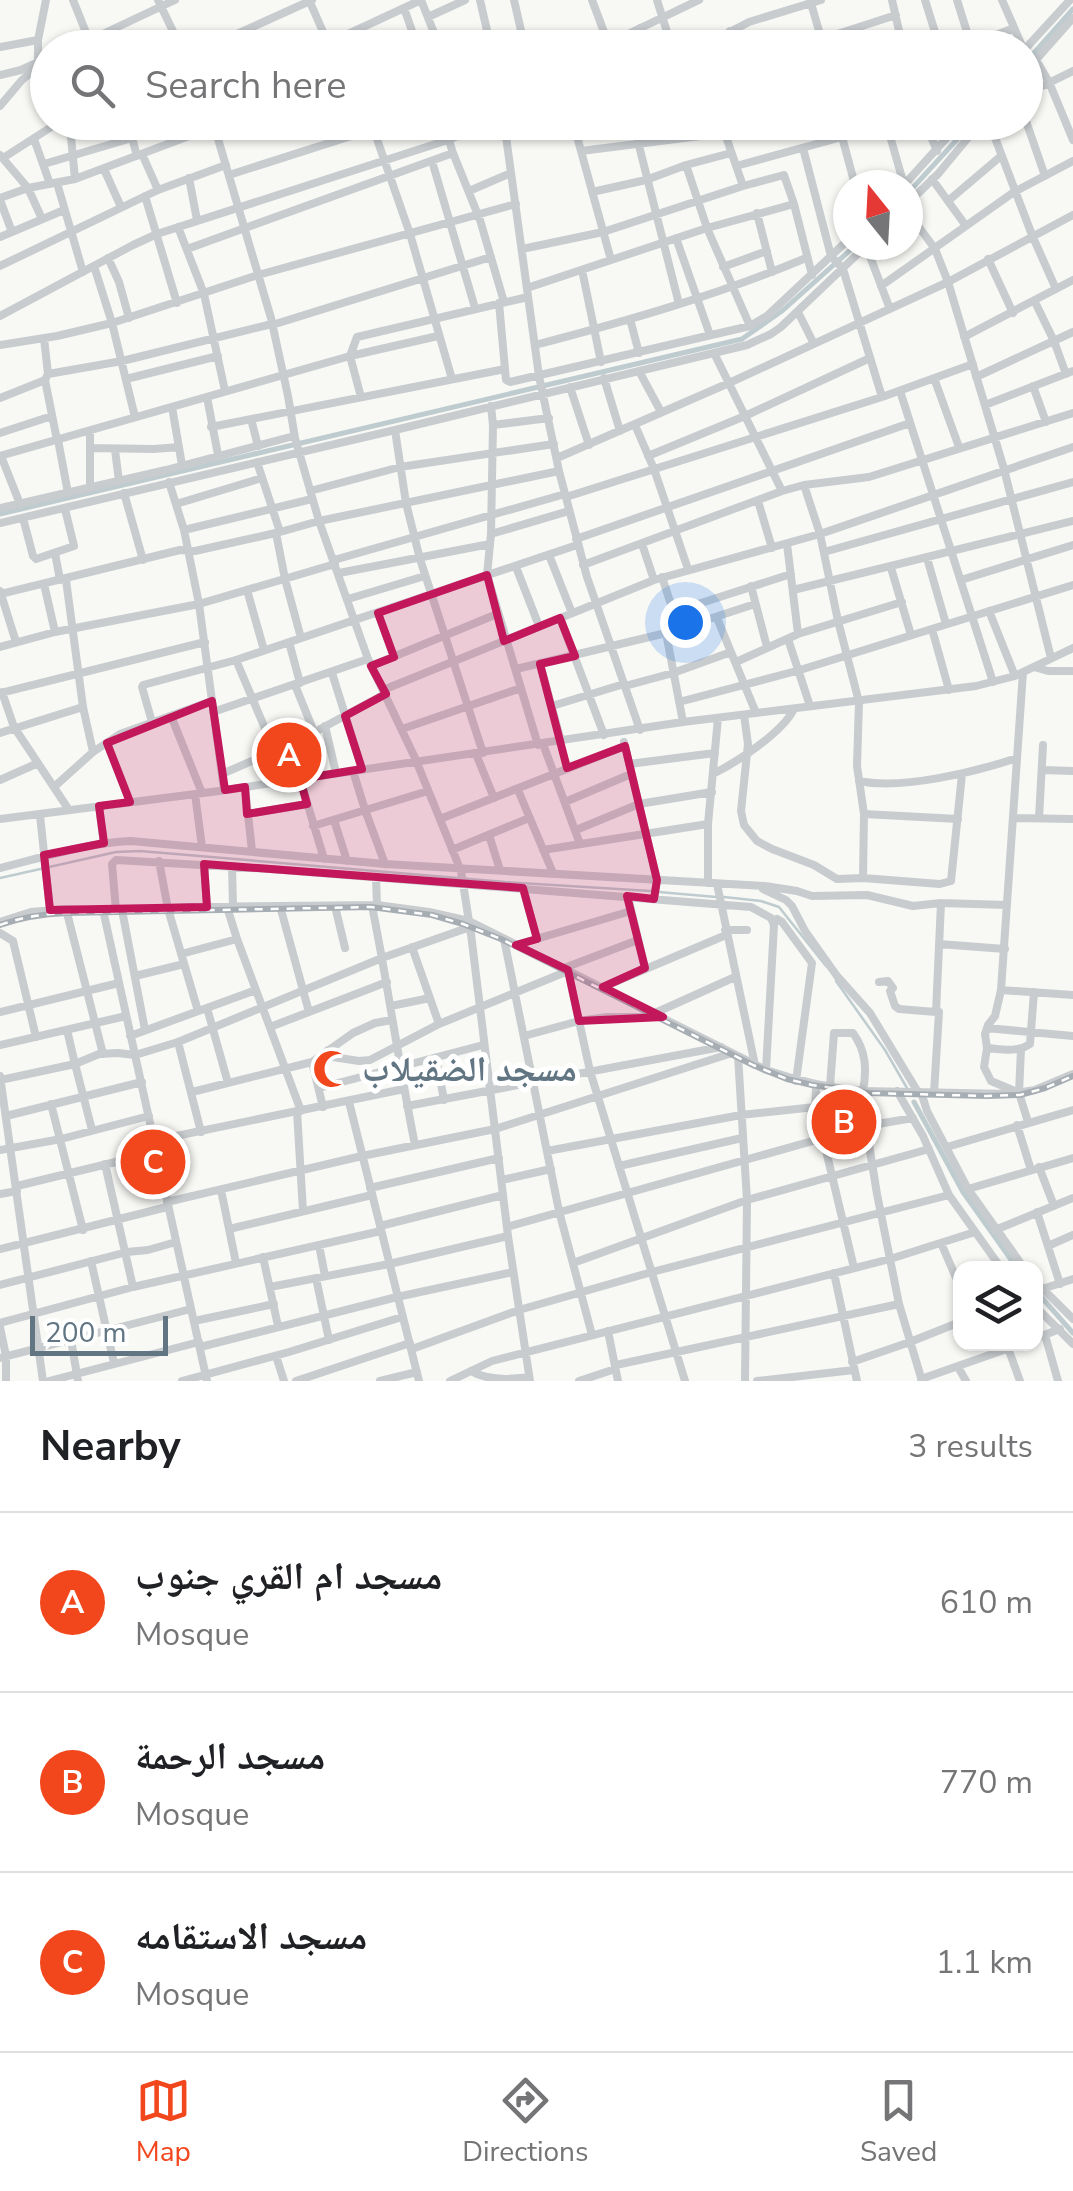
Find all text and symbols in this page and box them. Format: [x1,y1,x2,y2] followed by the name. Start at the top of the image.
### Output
[30,30,1043,140] search box
[65,58,120,113] icon: search
[145,60,346,111] text: Search here
[833,170,923,260] north arrow
[660,597,711,648] your location
[256,718,322,792] pin: A
[362,1046,577,1093] place label: مسجد الضقيلاب
[311,1048,353,1090] mosque icon: مسجد الضقيلاب
[812,1084,876,1160] pin: B
[120,1124,186,1200] pin: C
[953,1261,1043,1351] map controls
[953,1261,1043,1351] button: layers
[30,1311,168,1356] scale bar
[45,1314,127,1352] text: 200 m
[40,1418,181,1475] text: Nearby
[908,1425,1033,1468] text: 3 results
[135,1551,442,1602] text: مسجد ام القري جنوب
[61,1581,84,1624] text: A
[940,1581,1033,1624] text: 610 m
[135,1613,249,1656] text: Mosque
[135,1731,325,1782] text: مسجد الرحمة
[61,1761,84,1804] text: B
[940,1761,1033,1804] text: 770 m
[135,1793,249,1836] text: Mosque
[135,1911,367,1962] text: مسجد الاستقامه
[62,1941,83,1984] text: C
[936,1941,1033,1984] text: 1.1 km
[135,1973,249,2016] text: Mosque
[136,2073,191,2171] tab: Map
[462,2073,588,2171] tab: Directions
[860,2073,937,2171] tab: Saved

